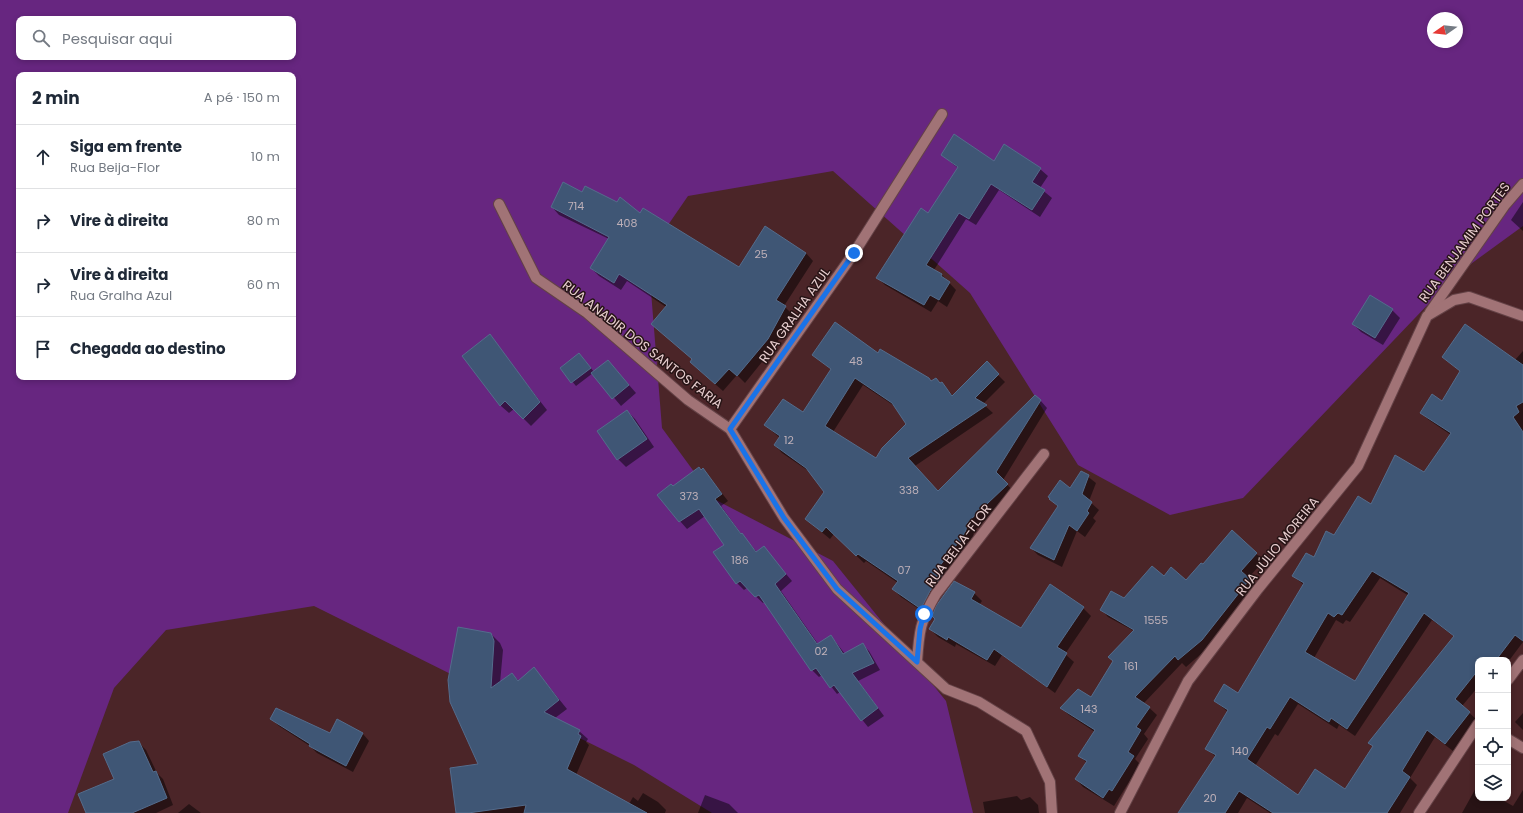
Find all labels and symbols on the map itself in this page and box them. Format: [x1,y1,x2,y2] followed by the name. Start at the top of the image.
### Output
[1427,12,1463,48] north arrow
[1414,178,1515,306] street label: RUA BENJAMIM PORTES
[568,198,584,214] house number: 714
[617,215,637,231] house number: 408
[845,244,863,262] route end
[754,246,768,262] house number: 25
[754,263,835,367] street label: RUA GRALHA AZUL
[558,276,727,413] street label: RUA ANADIR DOS SANTOS FARIA
[849,353,863,369] house number: 48
[784,432,794,448] house number: 12
[899,482,919,498] house number: 338
[680,488,698,504] house number: 373
[1231,492,1324,600] street label: RUA JÚLIO MOREIRA
[921,500,996,591] street label: RUA BEIJA-FLOR
[731,552,749,568] house number: 186
[898,562,910,578] house number: 07
[915,605,933,623] route start
[1144,612,1168,628] house number: 1555
[814,643,828,659] house number: 02
[1124,658,1138,674] house number: 161
[1081,701,1097,717] house number: 143
[1231,743,1249,759] house number: 140
[1203,790,1217,806] house number: 20

